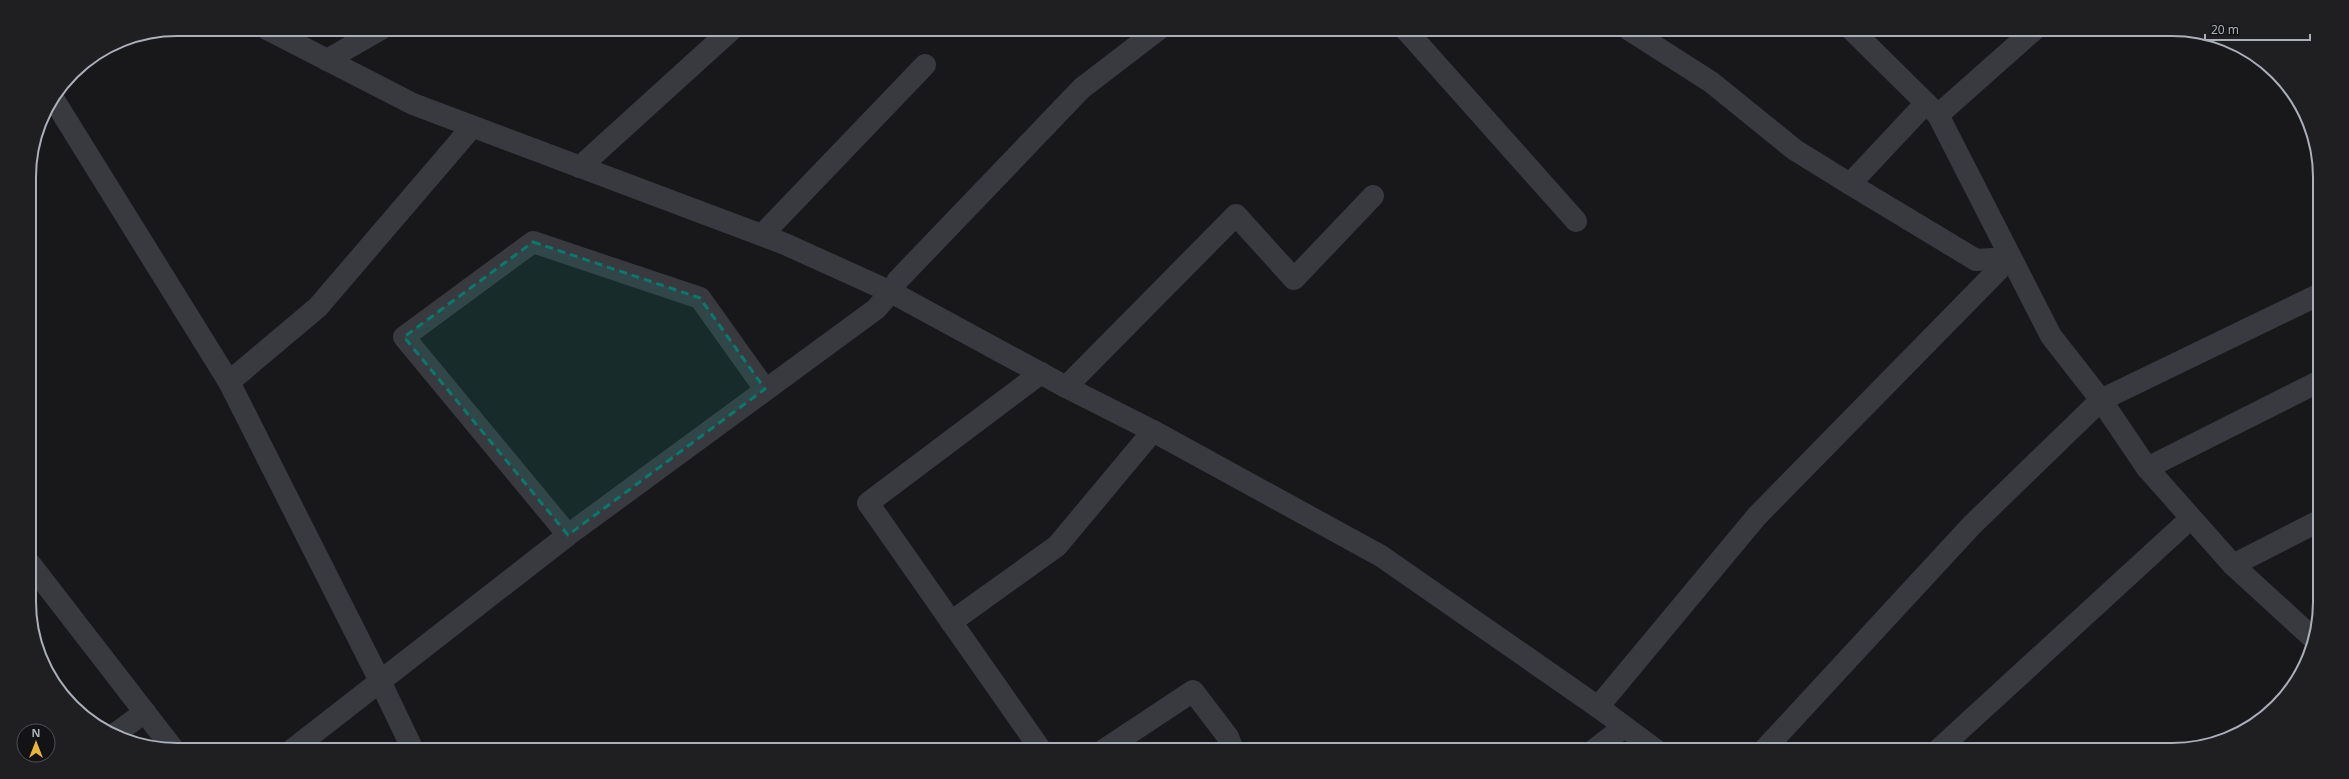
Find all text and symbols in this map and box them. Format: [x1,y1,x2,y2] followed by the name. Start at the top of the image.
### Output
[2205,16,2310,42] scale bar
[2211,21,2239,38] text: 20 m
[16,723,56,763] north arrow
[32,725,40,740] text: N

